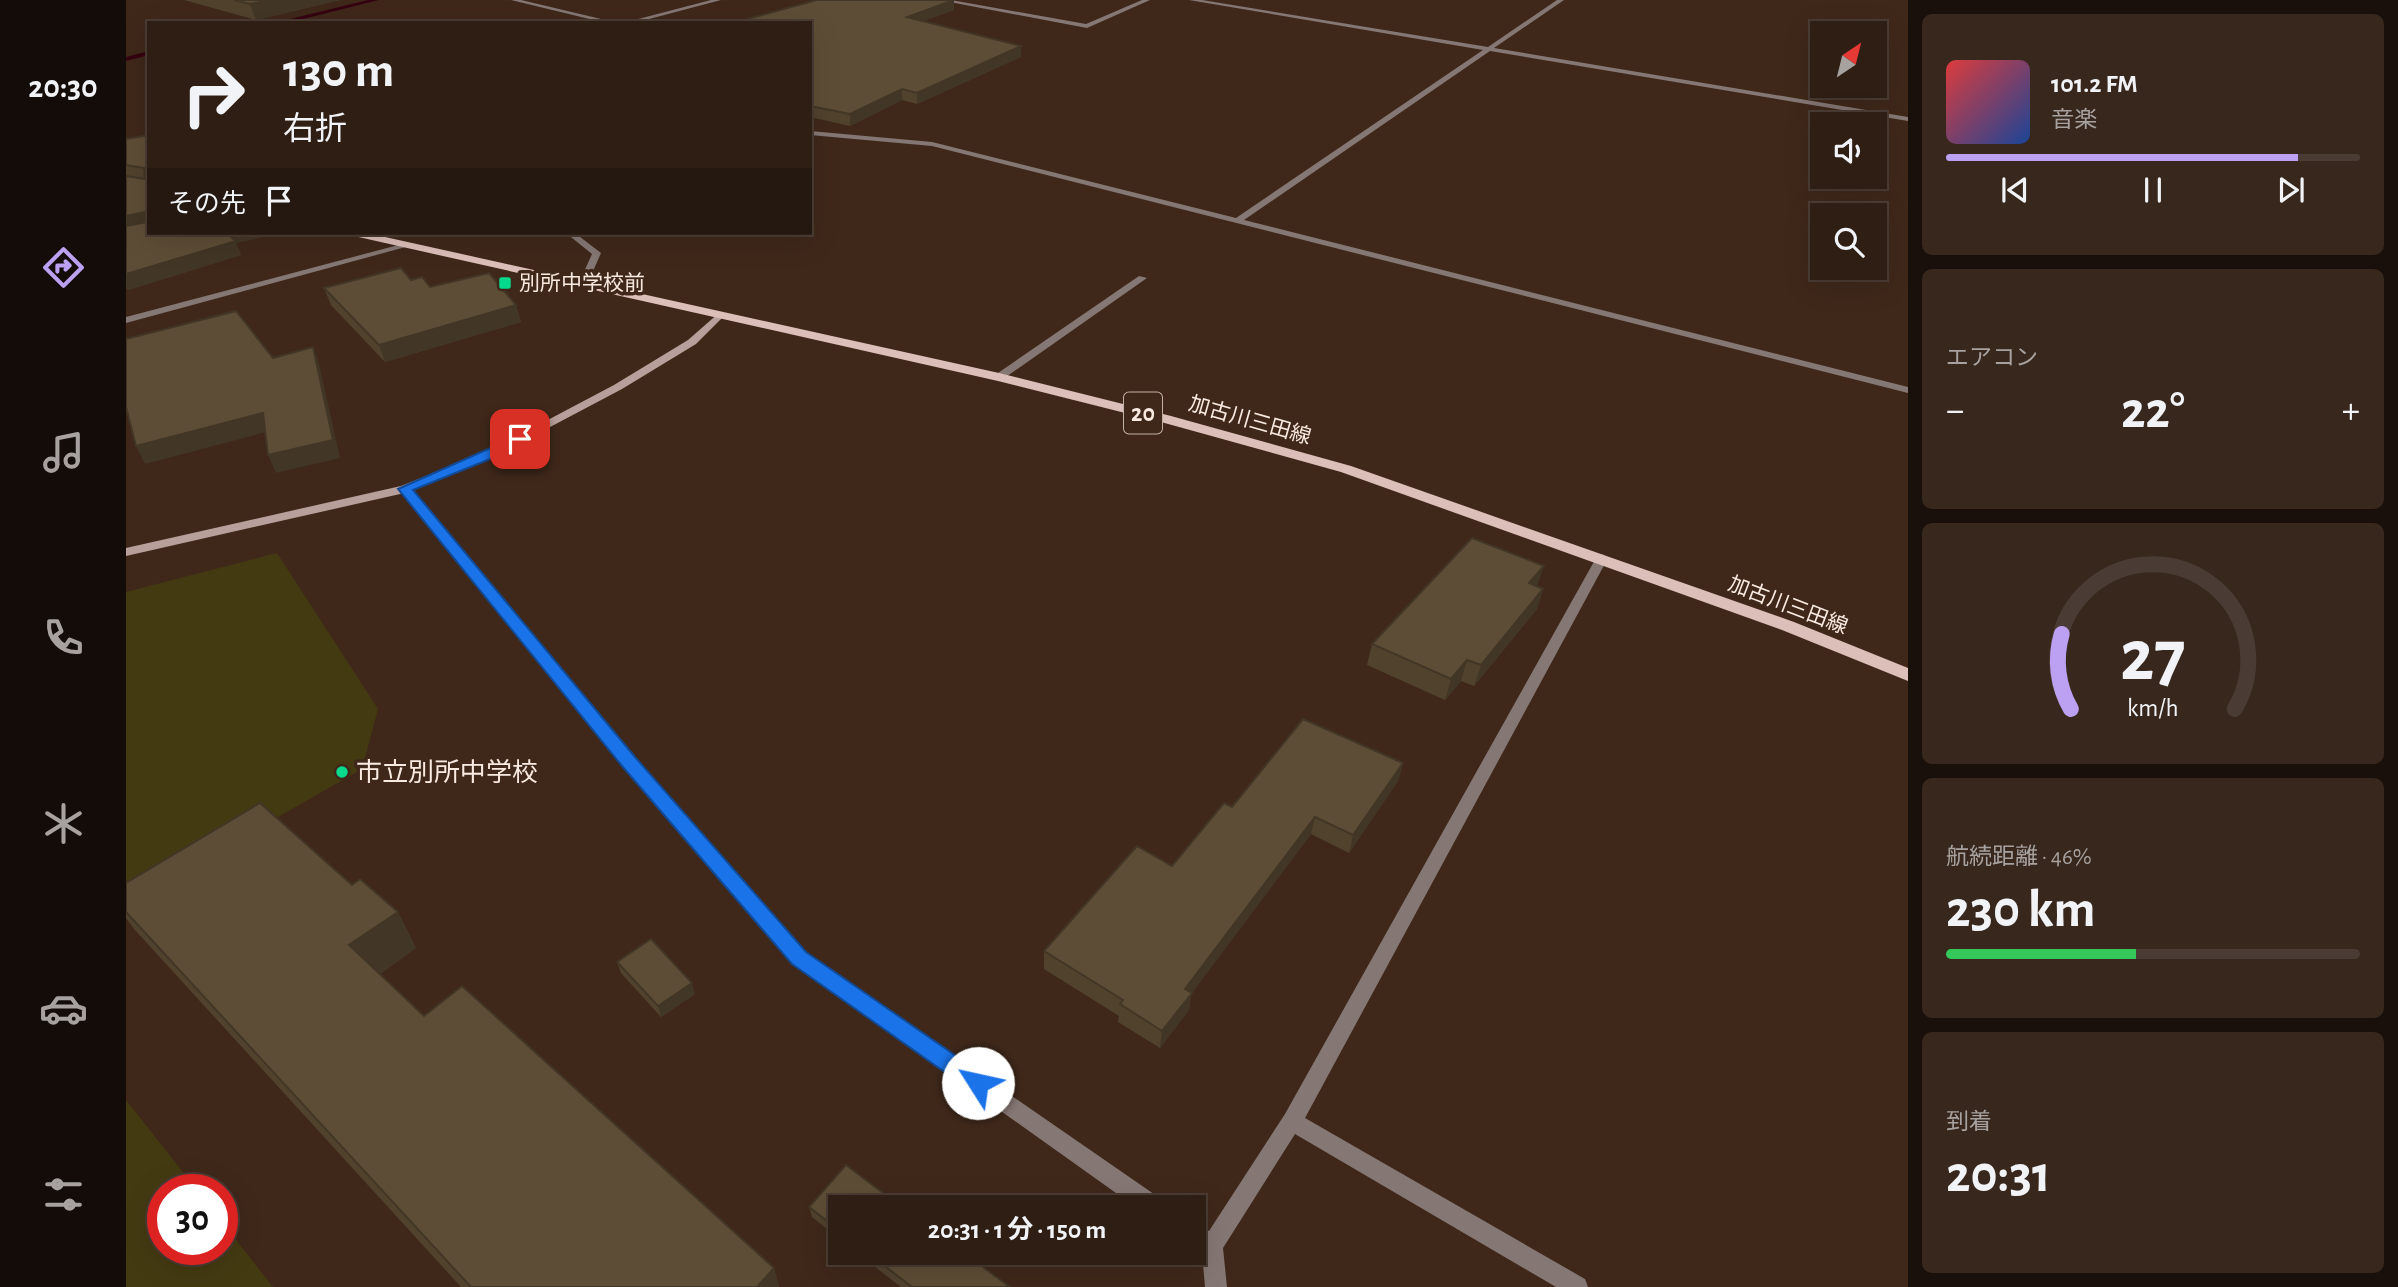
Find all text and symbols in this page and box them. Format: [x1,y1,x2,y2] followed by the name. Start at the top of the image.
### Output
[1810,21,1886,98] north arrow
[1810,21,1887,280] map controls
[283,47,394,96] text: 130 m
[168,49,259,140] icon: right
[28,71,98,103] text: 20:30
[2051,71,2138,97] text: 101.2 FM
[2051,109,2097,132] text: 音楽
[1810,112,1887,189] button: sound
[283,113,347,145] text: 右折
[1996,171,2034,209] icon: previous
[2134,171,2172,209] icon: pause
[2272,171,2310,209] icon: next
[260,182,298,220] icon: arrive
[168,191,246,217] text: その先
[1810,203,1887,280] button: search
[39,243,88,292] icon: directions
[519,272,645,294] place label: 別所中学校前
[497,275,513,291] marker: 別所中学校前
[1946,347,2038,370] text: エアコン
[2121,385,2185,437] text: 22°
[1124,392,1162,434] road number: 20
[1186,392,1314,448] street label: 加古川三田線
[1946,392,1964,430] text: −
[2342,392,2360,430] text: +
[490,409,550,469] pin
[501,420,539,458] icon: arrive
[39,428,88,477] icon: music
[1725,572,1851,638] street label: 加古川三田線
[39,613,88,662] icon: phone
[2120,622,2186,695] text: 27
[2127,696,2179,721] text: km/h
[356,758,538,786] place label: 市立別所中学校
[334,764,350,780] marker: 市立別所中学校
[39,799,88,848] icon: climate
[1946,846,2092,869] text: 航続距離 · 46%
[1946,884,2096,936] text: 230 km
[39,984,88,1033] icon: car
[941,1046,1015,1120] position arrow
[1946,1111,1992,1134] text: 到着
[1946,1149,2051,1201] text: 20:31
[39,1170,88,1219] icon: filters
[147,1174,238,1265] speed limit sign: 30
[928,1217,1106,1243] text: 20:31 · 1 分 · 150 m

